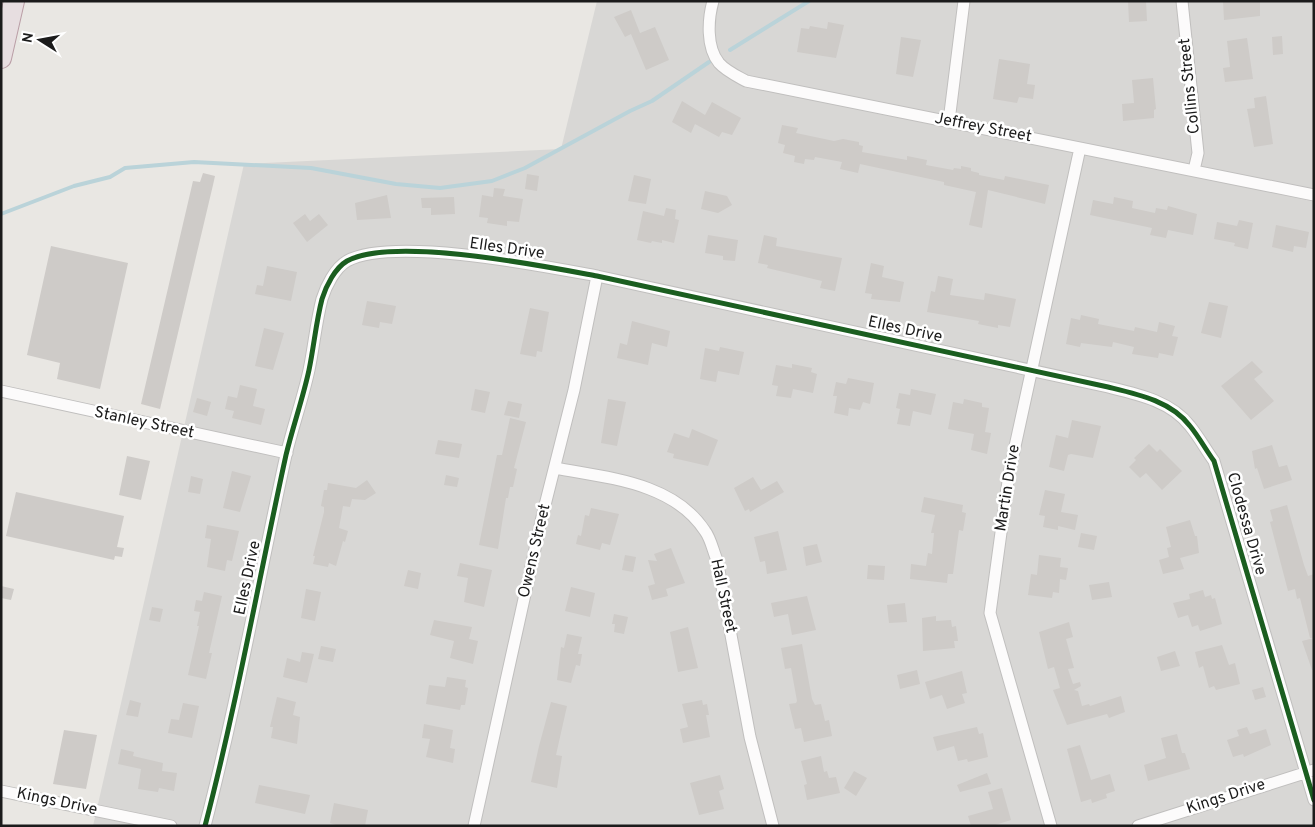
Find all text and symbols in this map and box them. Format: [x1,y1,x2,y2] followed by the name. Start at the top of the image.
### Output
[15,15,65,65] north arrow
[19,31,38,44] text: N
[1175,37,1205,135] street label: Collins Street
[933,109,1033,147] street label: Jeffrey Street
[468,234,546,264] street label: Elles Drive
[866,312,944,348] street label: Elles Drive
[92,403,196,443] street label: Stanley Street
[991,443,1025,533] street label: Martin Drive
[1222,470,1270,578] street label: Clodessa Drive
[514,502,556,600] street label: Owens Street
[230,539,266,617] street label: Elles Drive
[705,557,741,635] street label: Hall Street
[1184,775,1268,819] street label: Kings Drive
[15,784,99,820] street label: Kings Drive

